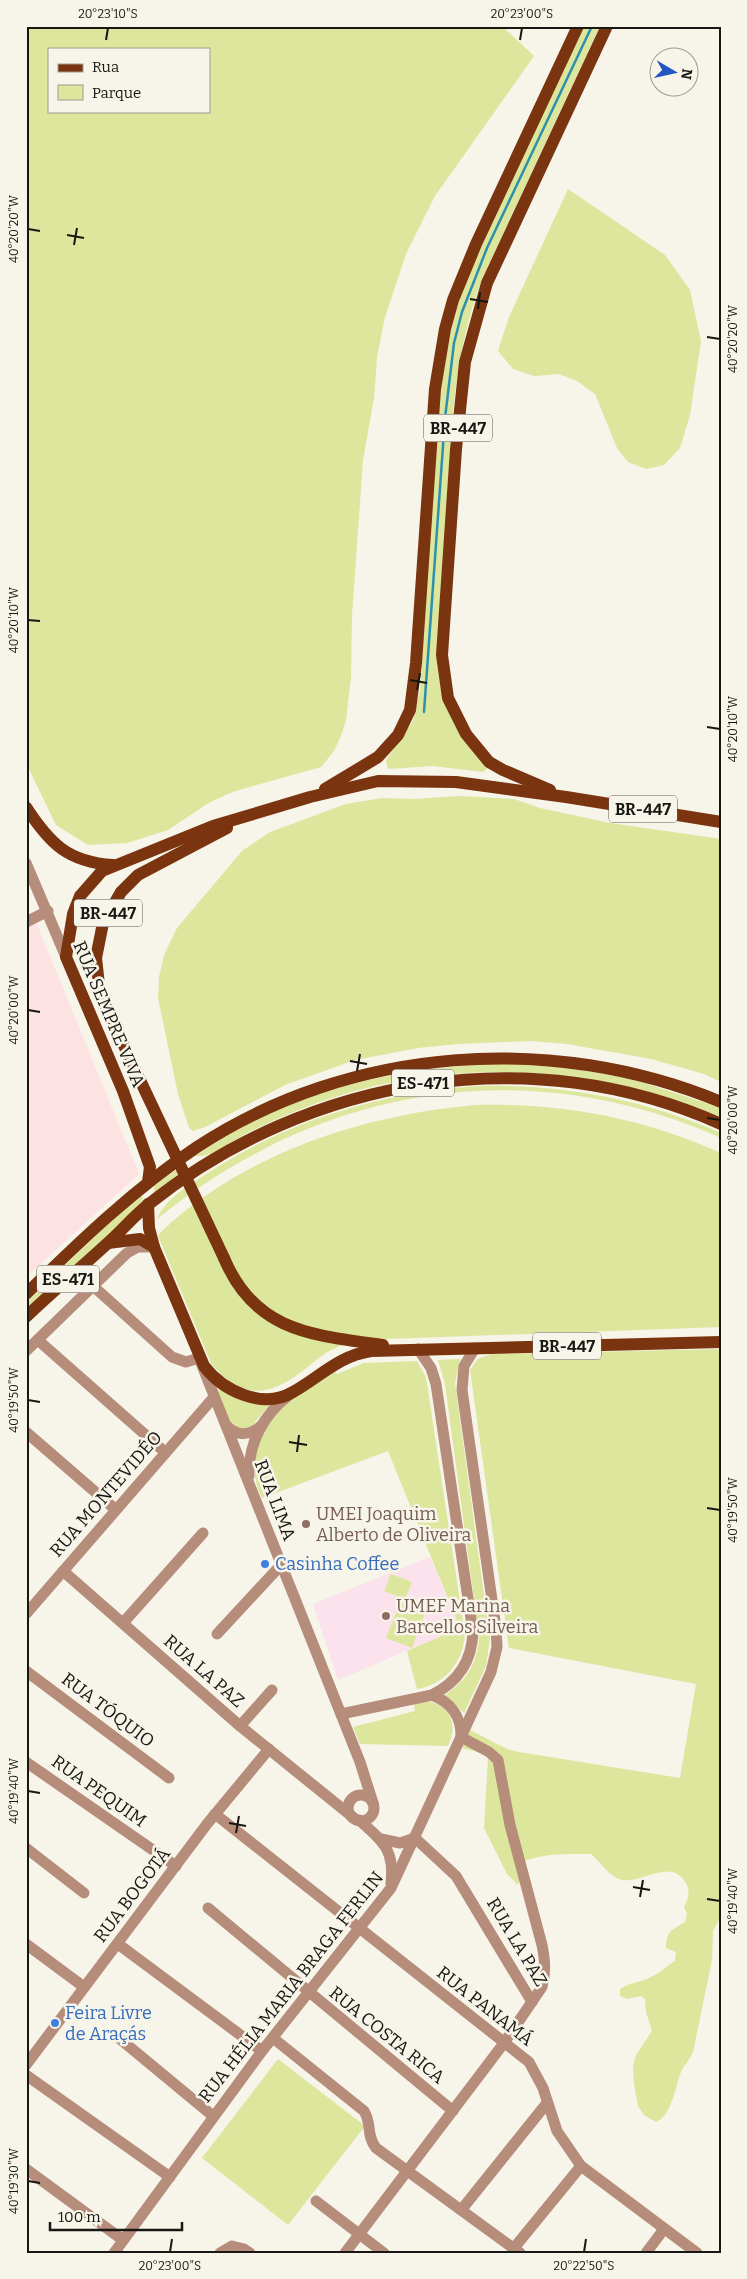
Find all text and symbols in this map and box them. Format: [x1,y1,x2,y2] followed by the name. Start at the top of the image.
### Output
[78,7,138,21] text: 20°23'10"S
[491,7,553,21] text: 20°23'00"S
[48,48,210,112] legend
[650,48,700,98] north arrow
[92,58,119,76] text: Rua
[677,67,696,81] text: N
[92,84,141,102] text: Parque
[7,194,21,263] text: 40°20'20"W
[726,304,740,373] text: 40°20'20"W
[424,414,492,442] road number: BR-447
[7,586,21,653] text: 40°20'10"W
[726,695,740,762] text: 40°20'10"W
[609,796,677,822] road number: BR-447
[74,900,142,926] road number: BR-447
[68,938,150,1091] street label: RUA SEMPRE VIVA
[7,975,21,1045] text: 40°20'00"W
[392,1070,454,1096] road number: ES-471
[726,1085,740,1155] text: 40°20'00"W
[37,1266,99,1292] road number: ES-471
[533,1332,601,1360] road number: BR-447
[7,1367,21,1433] text: 40°19'50"W
[44,1426,167,1562] street label: RUA MONTEVIDÉO
[250,1456,301,1544] street label: RUA LIMA
[726,1477,740,1543] text: 40°19'50"W
[316,1503,472,1546] place label: UMEI Joaquim Alberto de Oliveira
[300,1518,312,1530] marker: UMEI Joaquim Alberto de Oliveira
[275,1553,399,1575] place label: Casinha Coffee
[259,1558,271,1570] marker: Casinha Coffee
[396,1595,538,1638] place label: UMEF Marina Barcellos Silveira
[380,1610,392,1622] marker: UMEF Marina Barcellos Silveira
[159,1630,249,1712] street label: RUA LA PAZ
[57,1668,159,1752] street label: RUA TÓQUIO
[47,1750,151,1832] street label: RUA PEQUIM
[7,1757,21,1824] text: 40°19'40"W
[89,1843,175,1947] street label: RUA BOGOTÁ
[193,1866,388,2107] street label: RUA HÉLIA MARIA BRAGA FERLIN
[726,1867,740,1934] text: 40°19'40"W
[482,1894,552,1990] street label: RUA LA PAZ
[432,1961,538,2051] street label: RUA PANAMÁ
[325,1982,449,2088] street label: RUA COSTA RICA
[65,2002,152,2045] place label: Feira Livre de Araçás
[49,2017,61,2029] marker: Feira Livre de Araçás
[7,2147,21,2214] text: 40°19'30"W
[50,2199,182,2231] scale bar
[58,2208,101,2226] text: 100 m
[139,2259,201,2273] text: 20°23'00"S
[553,2259,615,2273] text: 20°22'50"S

